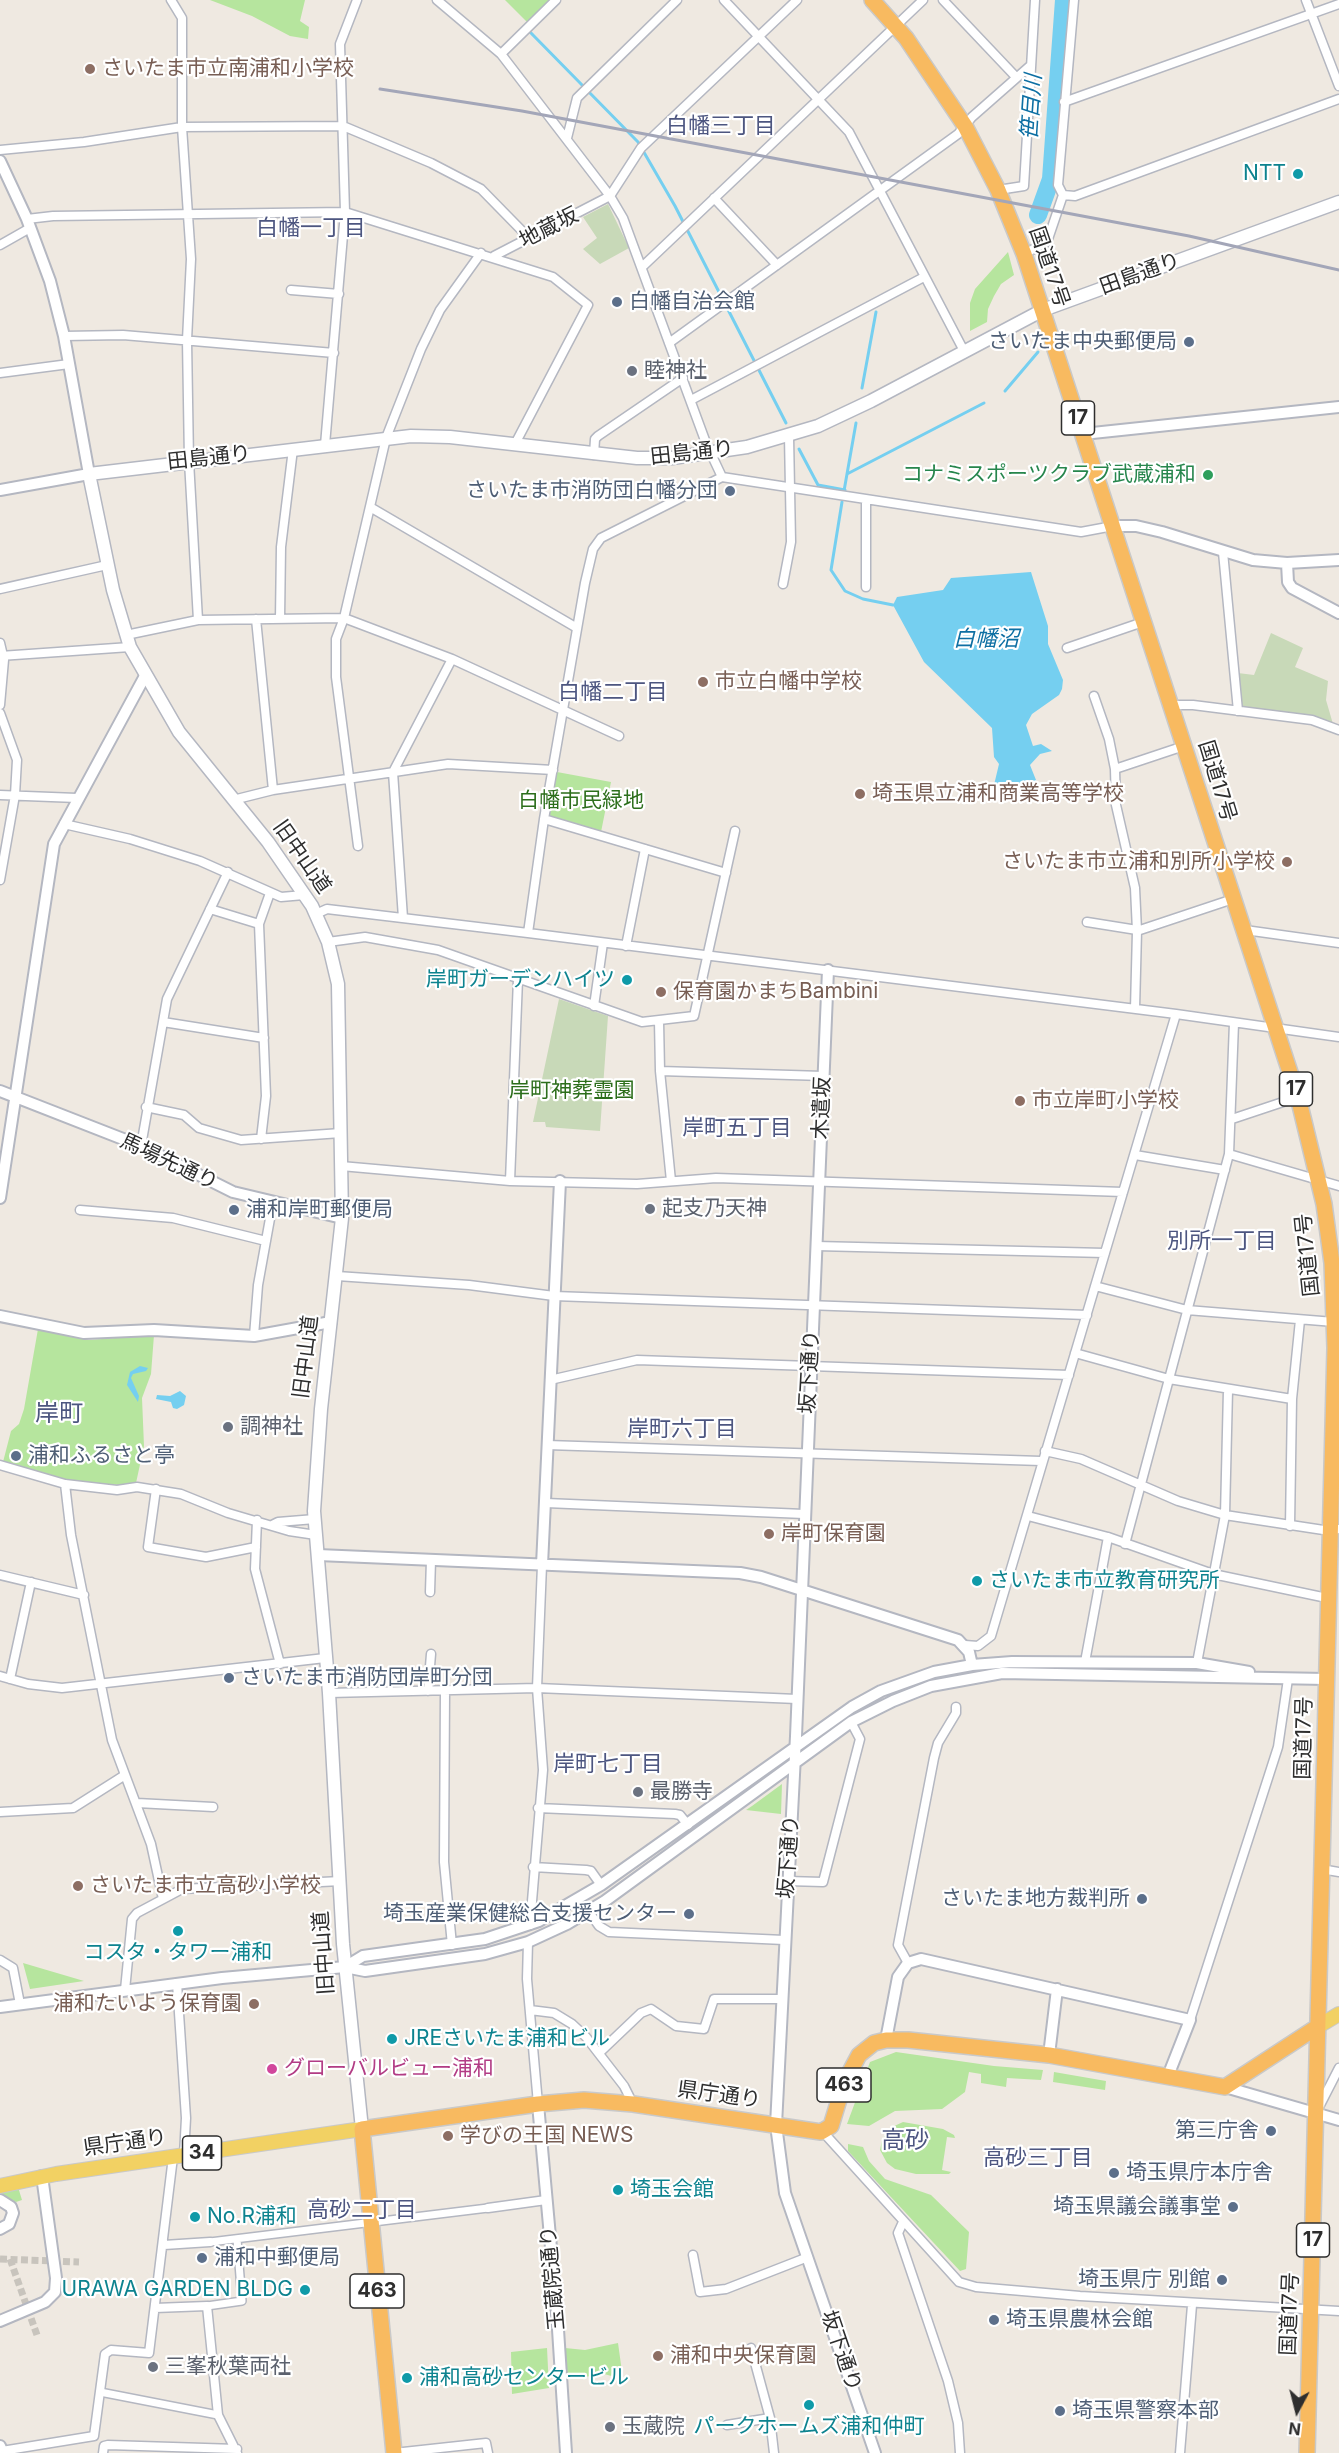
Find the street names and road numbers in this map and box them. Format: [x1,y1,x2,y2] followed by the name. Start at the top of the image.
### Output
[515,202,583,254] street label: 地蔵坂
[1024,223,1074,311] street label: 国道17号
[1096,248,1184,300] street label: 田島通り
[1062,401,1094,435] road number: 17
[649,436,735,470] street label: 田島通り
[166,441,252,475] street label: 田島通り
[1193,737,1241,825] street label: 国道17号
[268,815,336,899] street label: 旧中山道
[1280,1072,1312,1106] road number: 17
[808,1076,836,1140] street label: 木遣坂
[116,1128,222,1196] street label: 馬場先通り
[1291,1212,1325,1298] street label: 国道17号
[288,1314,324,1400] street label: 旧中山道
[795,1329,825,1415] street label: 坂下通り
[1291,1696,1317,1780] street label: 国道17号
[774,1814,804,1900] street label: 坂下通り
[309,1910,339,1996] street label: 旧中山道
[817,2068,871,2102] road number: 463
[676,2077,762,2113] street label: 県庁通り
[82,2125,168,2161] street label: 県庁通り
[182,2136,222,2170] road number: 34
[1296,2223,1330,2257] road number: 17
[536,2225,570,2331] street label: 玉蔵院通り
[1276,2272,1304,2356] street label: 国道17号
[350,2274,404,2308] road number: 463
[815,2307,867,2395] street label: 坂下通り

